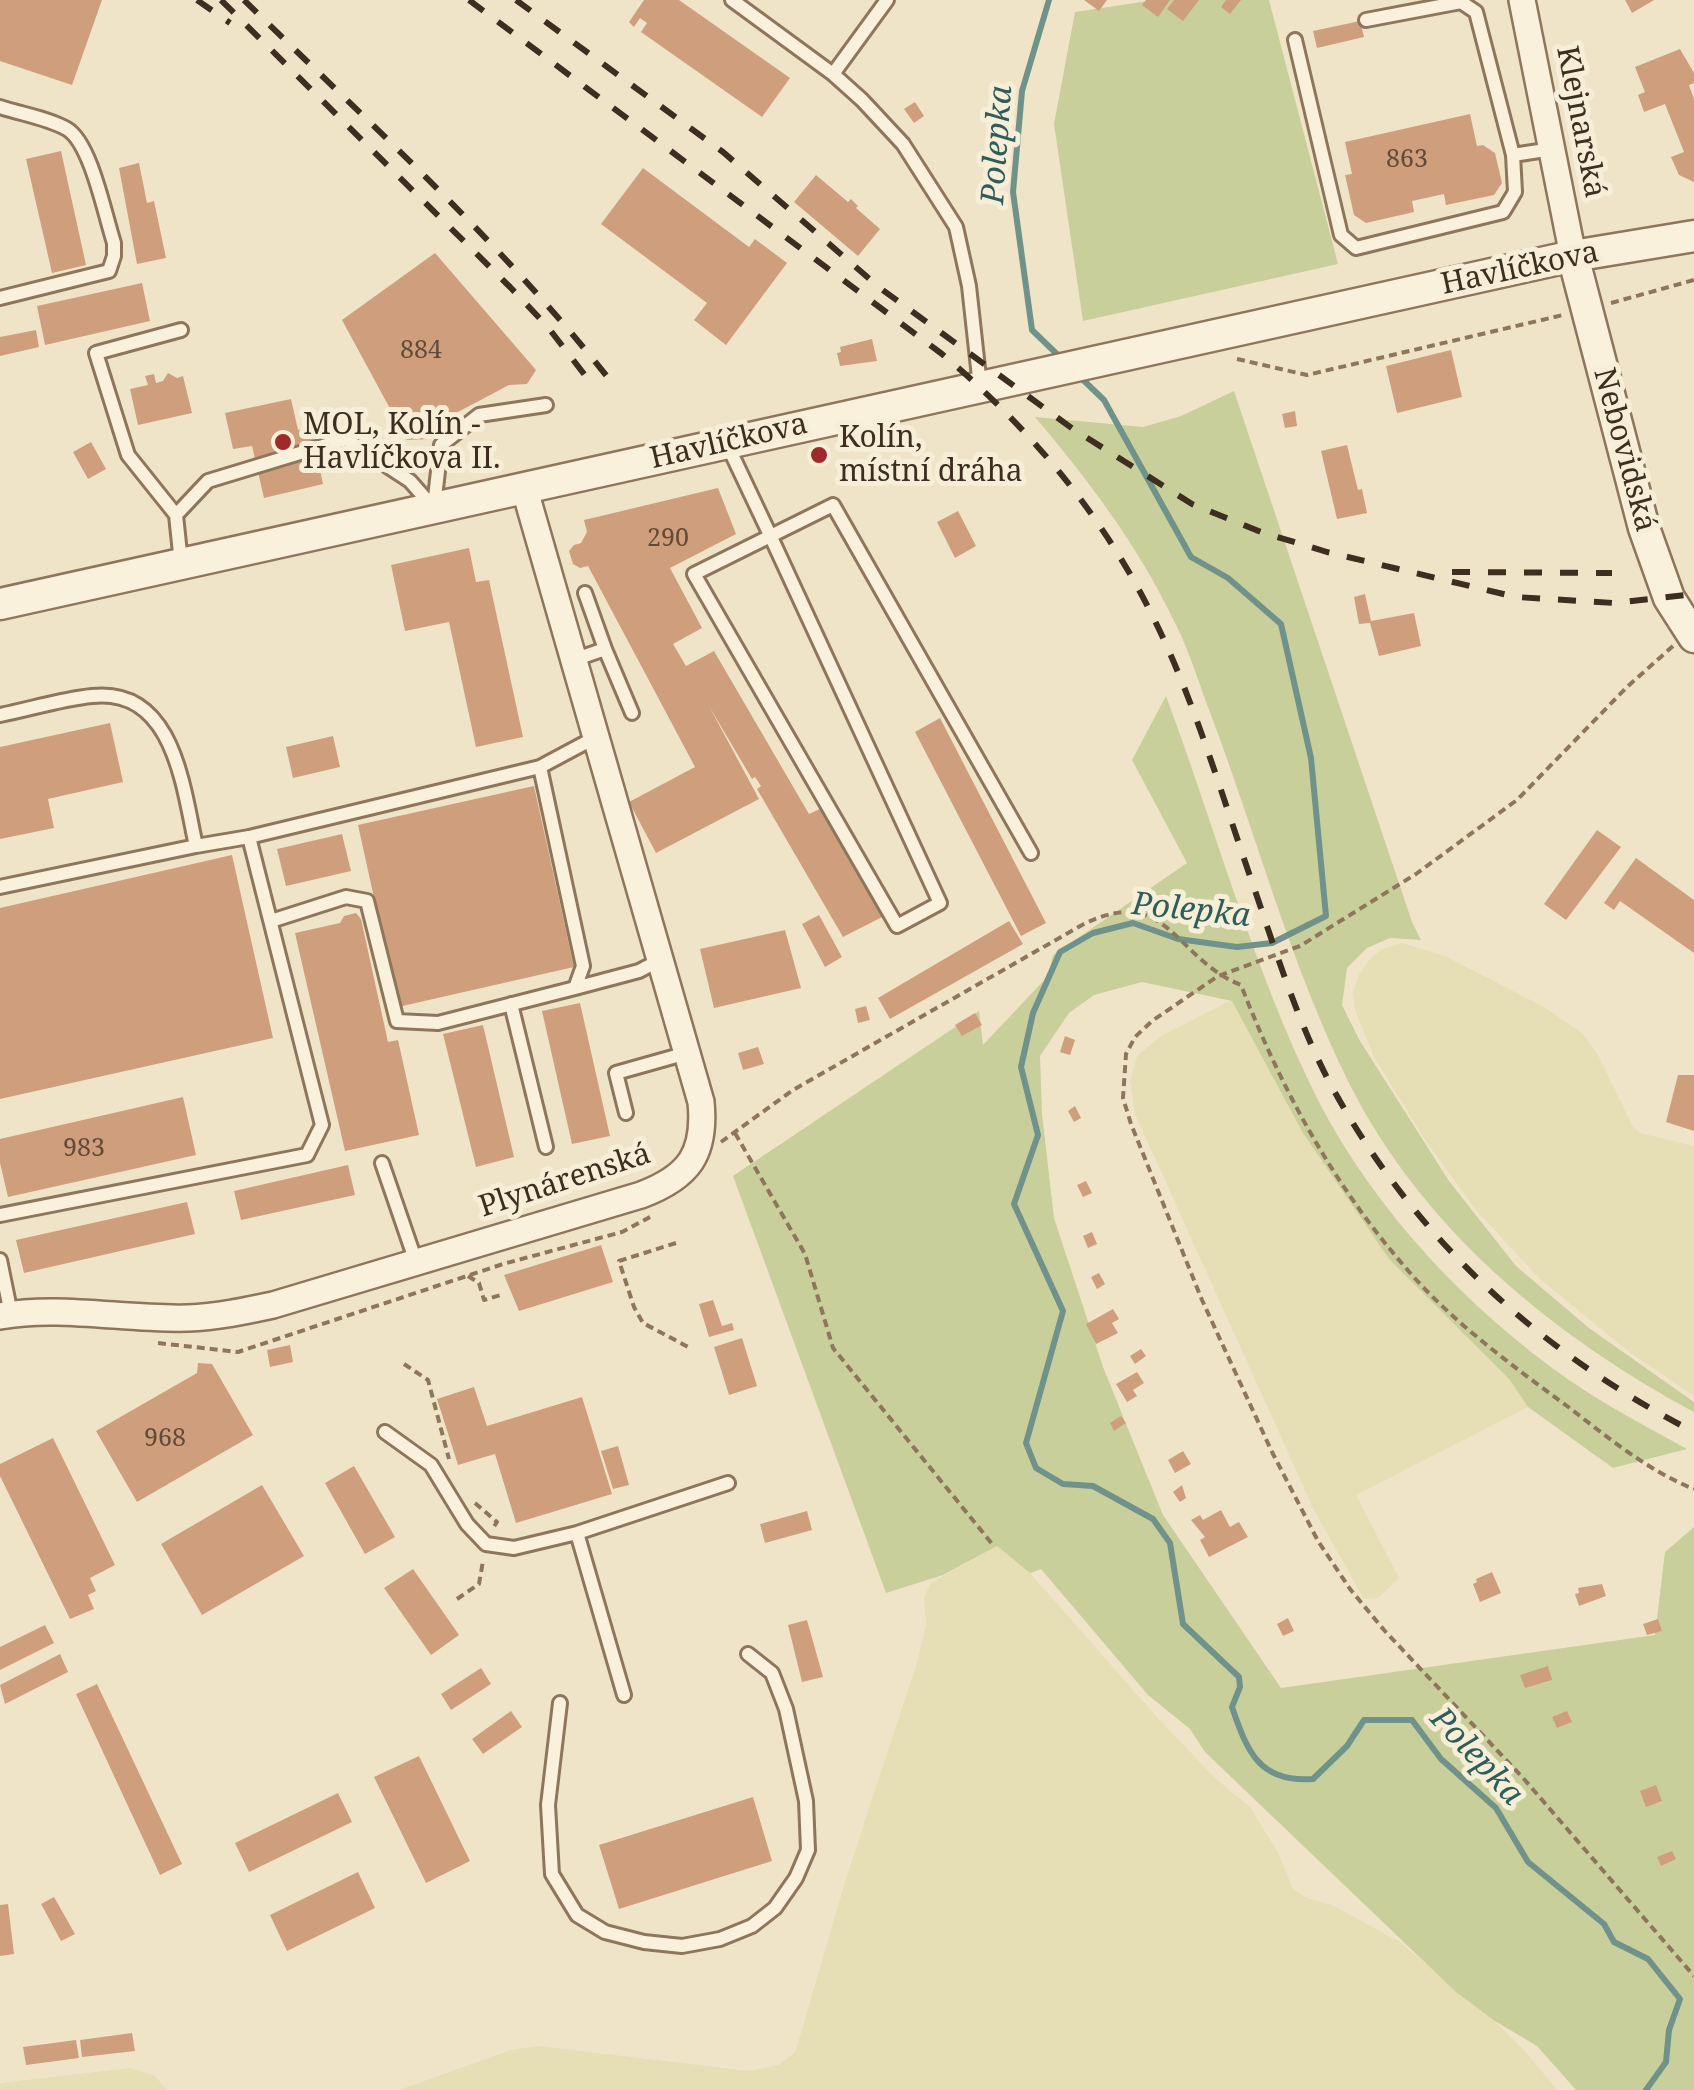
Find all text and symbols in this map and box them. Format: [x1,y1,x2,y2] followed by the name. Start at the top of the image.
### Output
[1548,43,1612,201] street label: Klejnarská
[975,84,1021,206] water label: Polepka
[1386,145,1428,175] house number: 863
[1438,235,1602,303] street label: Havlíčkova
[400,336,442,366] house number: 884
[1585,364,1663,536] street label: Nebovidská
[647,406,811,478] street label: Havlíčkova
[303,407,501,478] place label: MOL, Kolín - Havlíčkova II.
[839,420,1023,490] place label: Kolín, místní dráha
[272,431,294,453] marker: MOL, Kolín - Havlíčkova II.
[808,444,830,466] marker: Kolín, místní dráha
[647,524,689,554] house number: 290
[1130,886,1252,936] water label: Polepka
[63,1134,105,1164] house number: 983
[475,1136,655,1226] street label: Plynárenská
[144,1424,186,1454] house number: 968
[1421,1700,1531,1814] water label: Polepka

